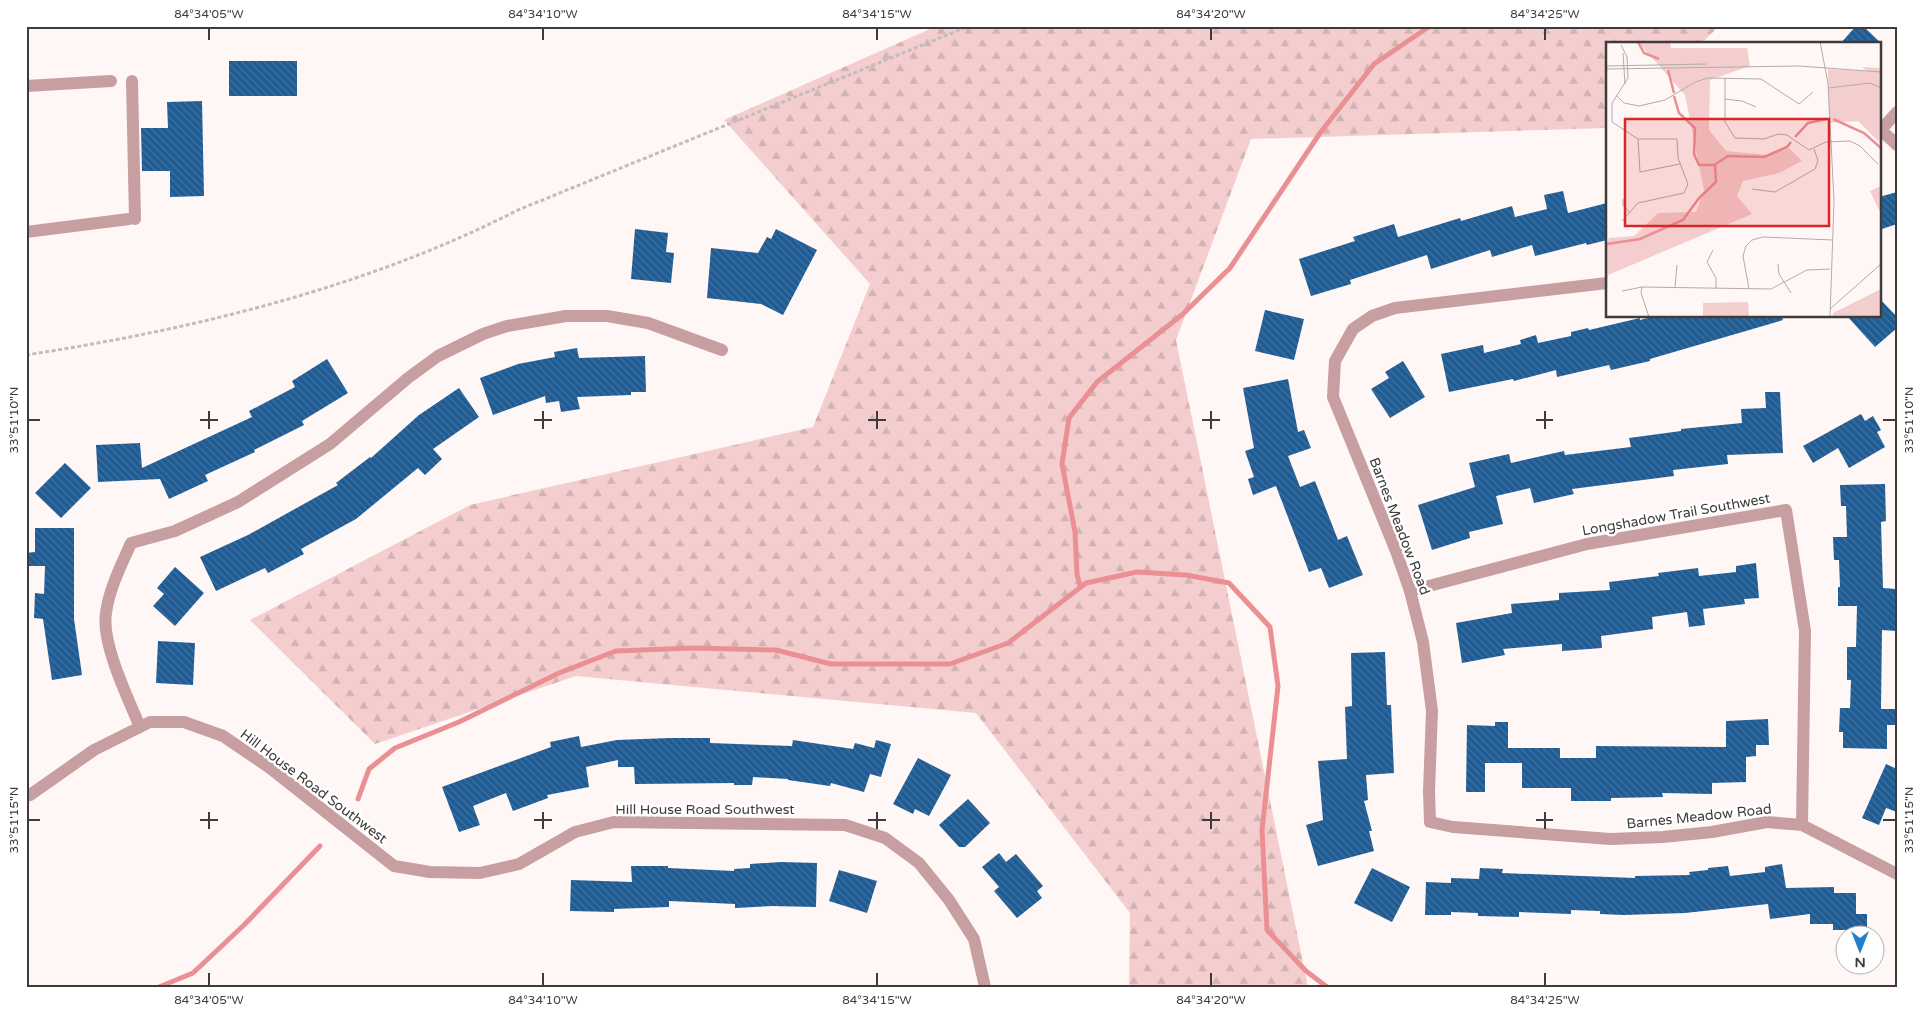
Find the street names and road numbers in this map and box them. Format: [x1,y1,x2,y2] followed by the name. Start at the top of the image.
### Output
[1365,455,1434,597] street label: Barnes Meadow Road
[1581,489,1772,539] street label: Longshadow Trail Southwest
[237,726,391,848] street label: Hill House Road Southwest
[1626,800,1773,833] street label: Barnes Meadow Road
[615,801,795,818] street label: Hill House Road Southwest

